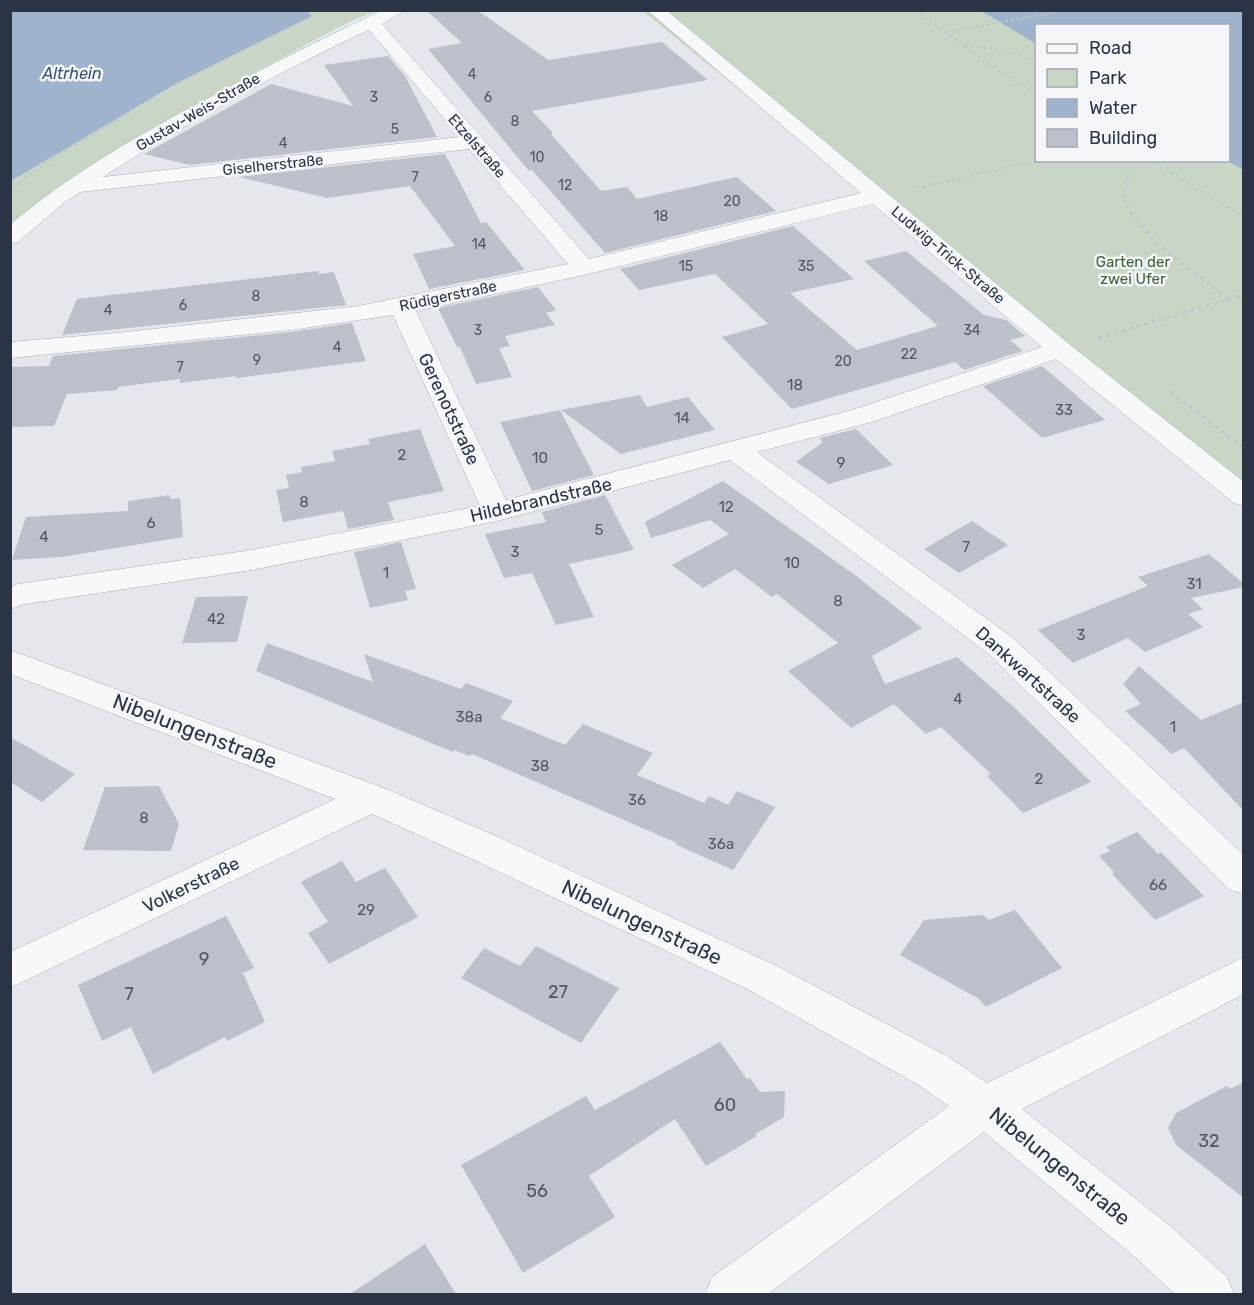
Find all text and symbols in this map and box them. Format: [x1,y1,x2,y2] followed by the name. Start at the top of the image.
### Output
[1035,24,1230,162] legend
[1089,37,1132,59] text: Road
[41,64,102,83] water label: Altrhein
[468,66,477,83] house number: 4
[1089,67,1127,89] text: Park
[133,69,263,155] street label: Gustav-Weis-Straße
[370,89,378,106] house number: 3
[484,89,492,106] house number: 6
[1089,97,1137,119] text: Water
[444,110,510,182] street label: Etzelstraße
[511,113,520,130] house number: 8
[391,121,399,138] house number: 5
[1089,127,1157,149] text: Building
[279,135,288,152] house number: 4
[530,149,545,166] house number: 10
[222,151,324,179] street label: Giselherstraße
[411,169,419,186] house number: 7
[558,177,572,194] house number: 12
[723,193,741,210] house number: 20
[888,202,1008,308] street label: Ludwig-Trick-Straße
[654,208,669,225] house number: 18
[472,236,487,253] house number: 14
[1096,253,1170,288] park label: Garten der zwei Ufer
[679,258,693,275] house number: 15
[798,258,814,275] house number: 35
[398,277,498,315] street label: Rüdigerstraße
[252,288,261,305] house number: 8
[179,297,187,314] house number: 6
[104,302,113,319] house number: 4
[474,322,482,339] house number: 3
[963,322,981,339] house number: 34
[333,339,342,356] house number: 4
[901,346,917,363] house number: 22
[414,350,484,468] street label: Gerenotstraße
[253,352,261,369] house number: 9
[834,353,852,370] house number: 20
[176,359,184,376] house number: 7
[787,376,803,394] house number: 18
[1055,401,1073,419] house number: 33
[674,409,690,427] house number: 14
[398,446,407,464] house number: 2
[532,449,548,467] house number: 10
[837,454,846,472] house number: 9
[468,473,614,527] street label: Hildebrandstraße
[299,493,309,511] house number: 8
[718,498,734,516] house number: 12
[146,514,156,532] house number: 6
[595,521,604,539] house number: 5
[39,528,49,546] house number: 4
[962,538,970,556] house number: 7
[510,543,520,561] house number: 3
[784,554,800,572] house number: 10
[383,564,389,582] house number: 1
[1186,575,1202,593] house number: 31
[833,592,843,610] house number: 8
[207,610,225,628] house number: 42
[971,622,1085,728] street label: Dankwartstraße
[1076,626,1086,644] house number: 3
[109,688,281,774] street label: Nibelungenstraße
[953,690,963,708] house number: 4
[456,708,482,726] house number: 38a
[1170,718,1176,736] house number: 1
[531,757,549,775] house number: 38
[1035,770,1044,788] house number: 2
[628,791,646,809] house number: 36
[139,809,149,827] house number: 8
[708,835,734,853] house number: 36a
[139,852,243,918] street label: Volkerstraße
[558,874,726,970] street label: Nibelungenstraße
[1149,876,1167,894] house number: 66
[357,901,375,919] house number: 29
[199,948,209,970] house number: 9
[548,981,568,1003] house number: 27
[124,983,134,1005] house number: 7
[714,1094,736,1116] house number: 60
[985,1102,1135,1230] street label: Nibelungenstraße
[1198,1130,1220,1152] house number: 32
[526,1180,548,1202] house number: 56

